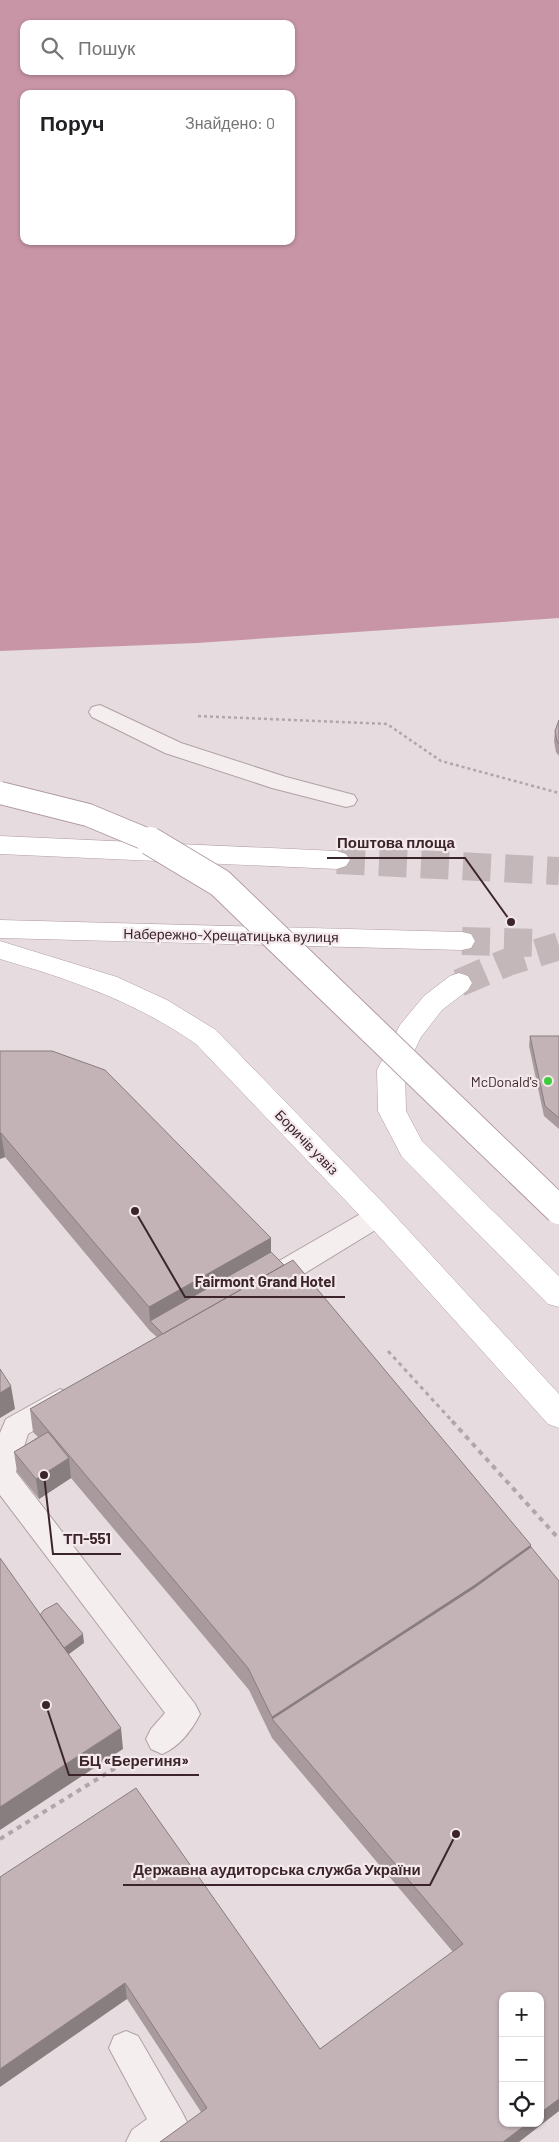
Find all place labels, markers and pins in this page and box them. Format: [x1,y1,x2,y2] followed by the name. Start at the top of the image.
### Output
[327,828,465,858] callout: Поштова площа
[471,1073,538,1090] place label: McDonald's
[542,1075,554,1087] marker: McDonald's
[185,1267,345,1297] callout: Fairmont Grand Hotel
[53,1524,121,1554] callout: ТП-551
[69,1745,199,1775] callout: БЦ «Берегиня»
[123,1855,430,1885] callout: Державна аудиторська служба України

